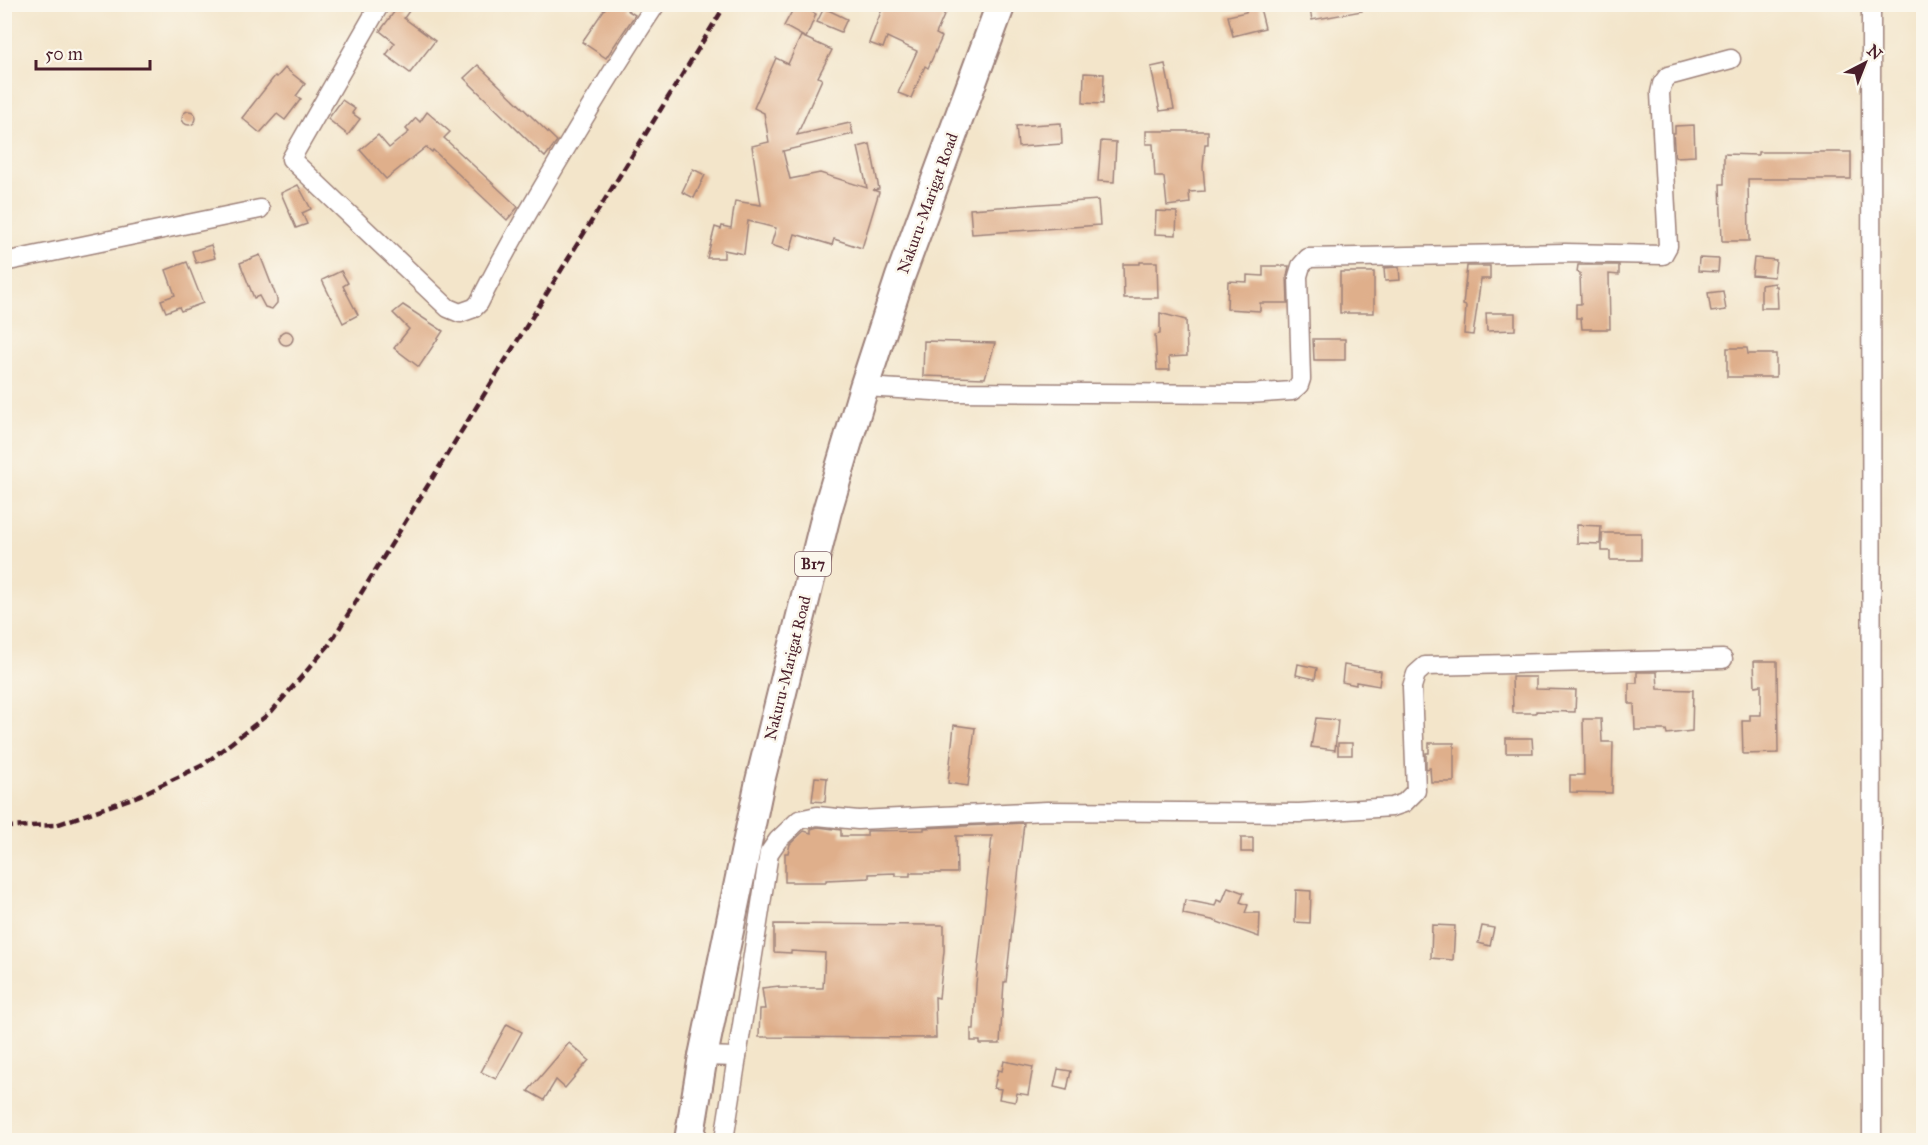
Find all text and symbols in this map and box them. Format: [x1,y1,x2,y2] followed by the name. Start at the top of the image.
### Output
[36,33,150,71] scale bar
[1835,33,1895,93] north arrow
[1863,41,1886,64] text: N
[45,43,83,65] text: 50 m
[893,130,963,276] street label: Nakuru-Marigat Road
[795,552,831,576] road number: B17
[760,594,816,743] street label: Nakuru-Marigat Road

